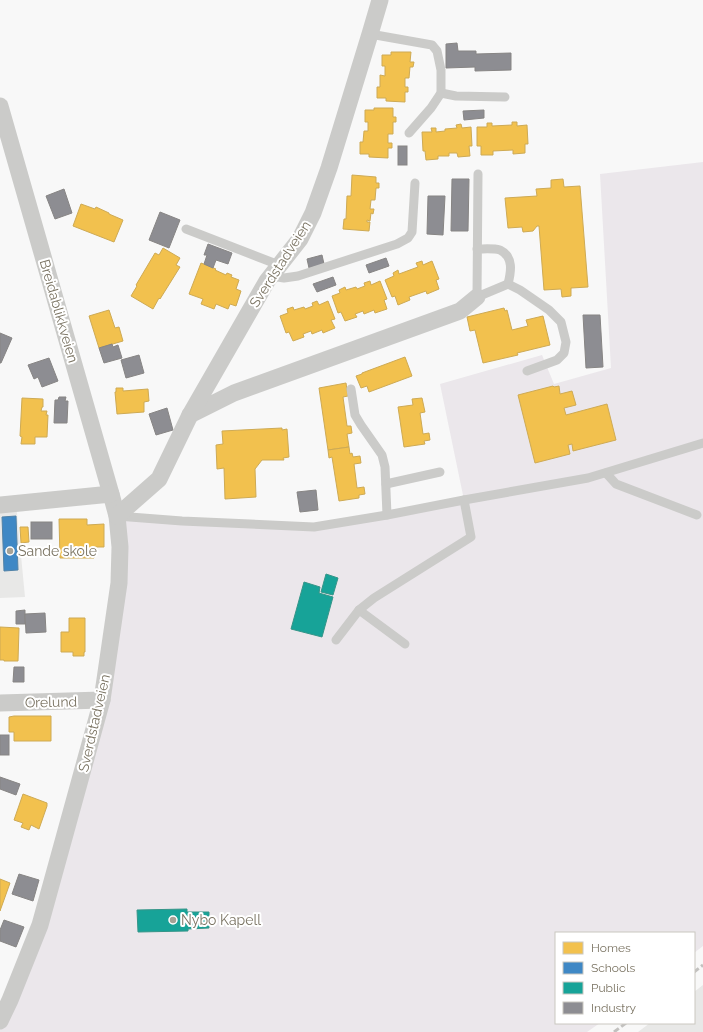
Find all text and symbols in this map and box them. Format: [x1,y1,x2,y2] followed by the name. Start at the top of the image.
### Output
[246,218,314,310] street label: Sverdstadveien
[37,257,81,365] street label: Breidablikkveien
[18,543,97,559] place label: Sande skole
[5,546,15,556] marker: Sande skole
[75,673,113,773] street label: Sverdstadveien
[25,694,77,710] street label: Orelund
[181,912,261,928] place label: Nybo Kapell
[168,915,178,925] marker: Nybo Kapell
[555,932,695,1024] legend
[591,941,631,955] text: Homes
[591,961,635,975] text: Schools
[591,981,626,995] text: Public
[591,1001,637,1015] text: Industry

